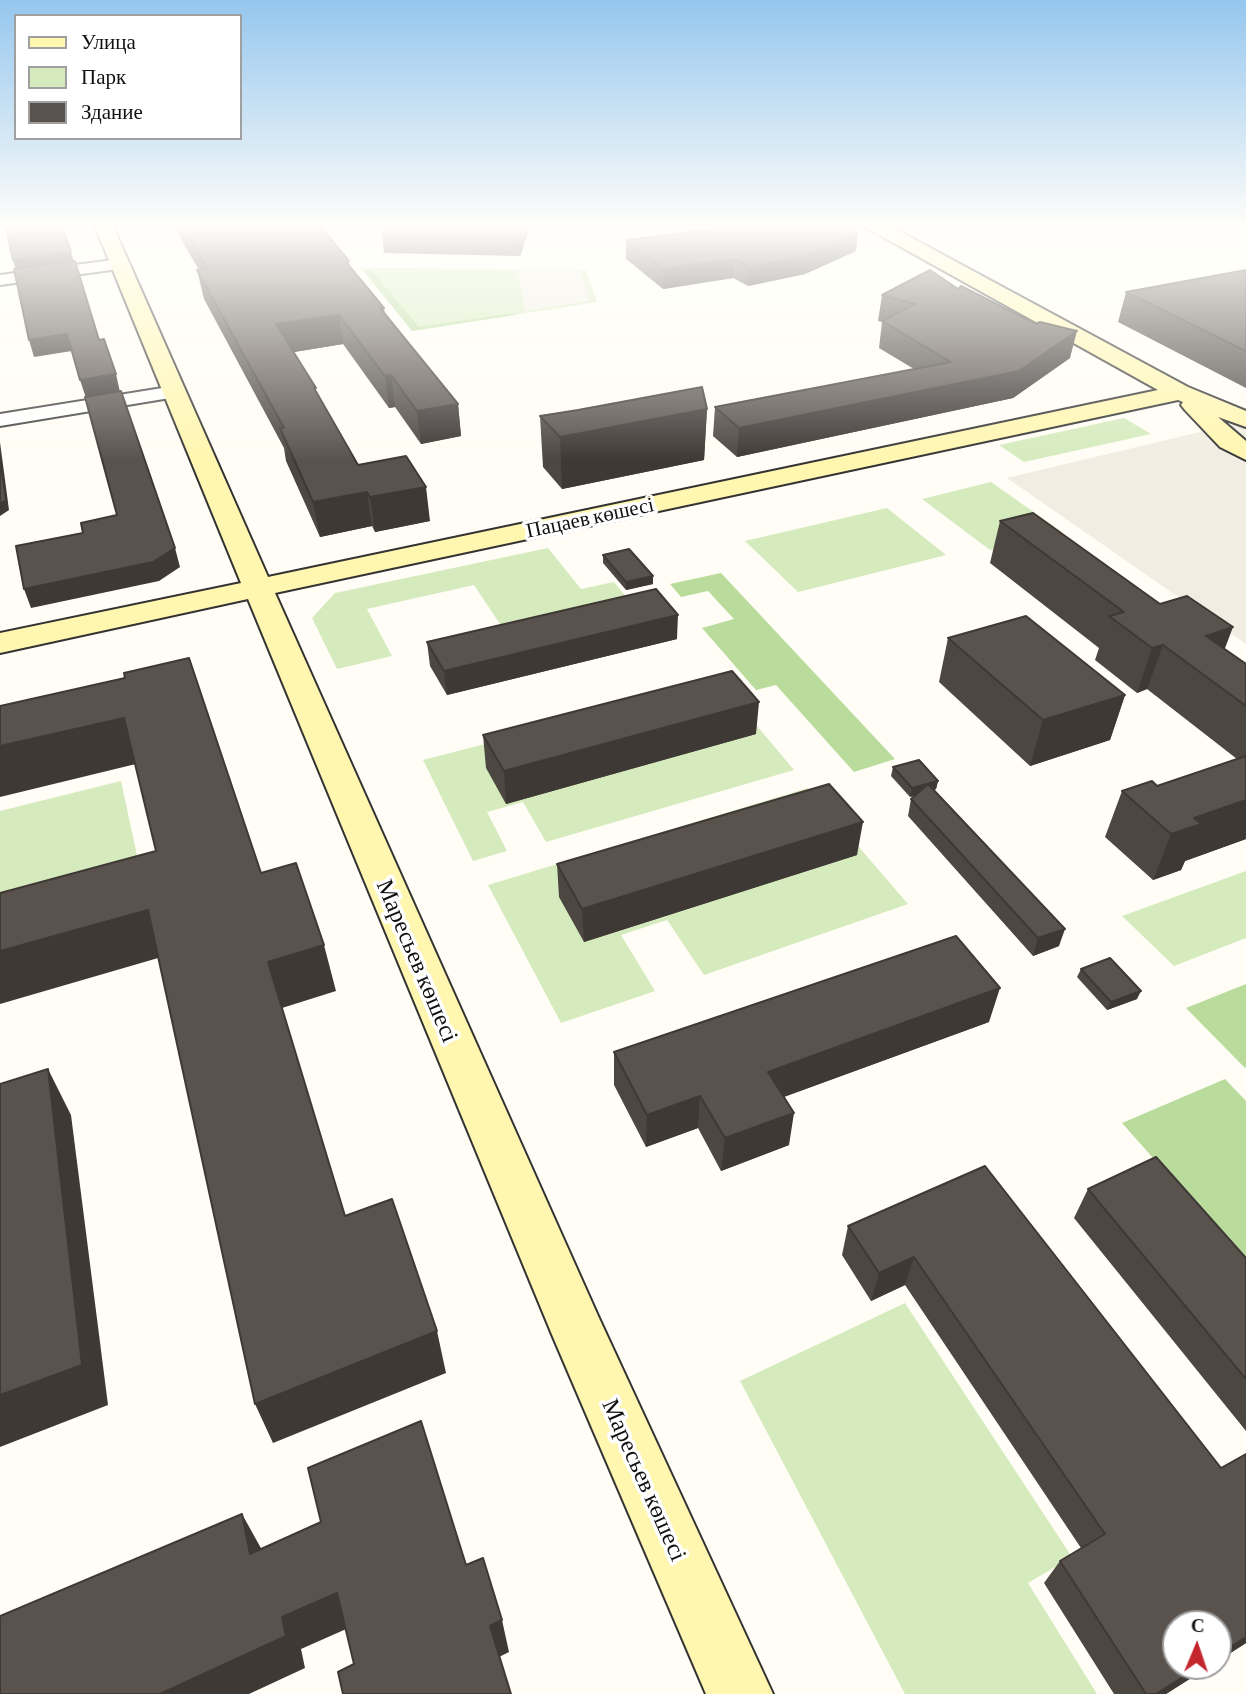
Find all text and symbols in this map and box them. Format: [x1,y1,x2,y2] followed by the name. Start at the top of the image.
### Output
[14,14,242,140] legend
[81,30,136,54] text: Улица
[81,65,126,89] text: Парк
[81,100,143,124] text: Здание
[524,492,656,544] street label: Пацаев көшесі
[370,875,464,1047] street label: Маресьев көшесі
[595,1395,693,1565] street label: Маресьев көшесі
[1162,1610,1232,1680] north arrow
[1190,1615,1205,1636] text: С

